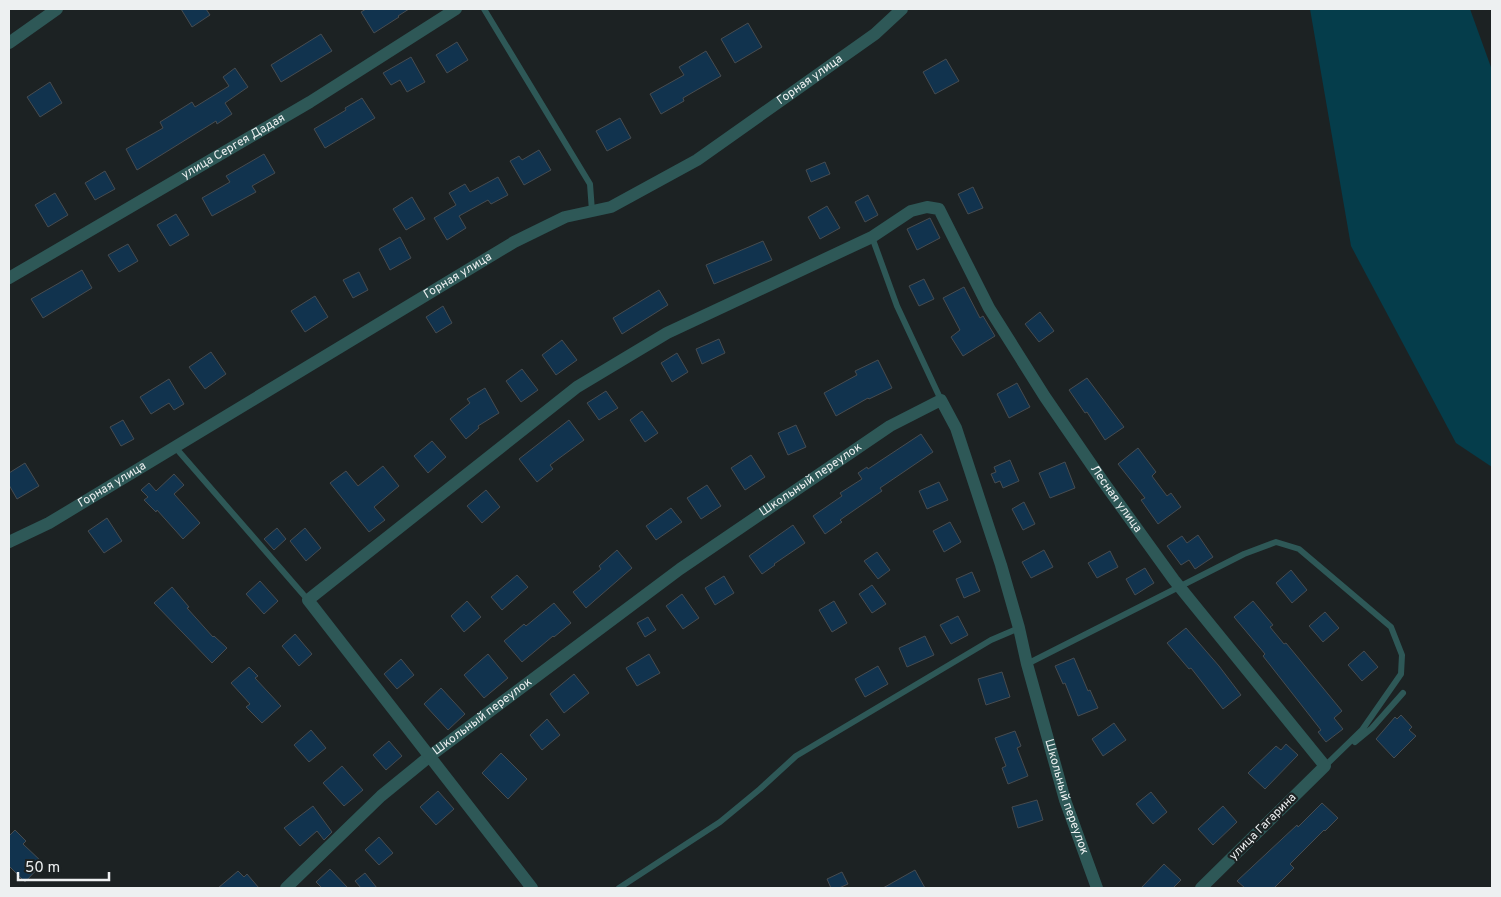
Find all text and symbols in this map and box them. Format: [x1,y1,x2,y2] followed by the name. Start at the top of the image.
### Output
[774,51,846,109] street label: Горная улица
[179,110,288,183] street label: улица Сергея Дадая
[421,249,495,303] street label: Горная улица
[757,439,865,520] street label: Школьный переулок
[75,458,149,512] street label: Горная улица
[1086,462,1145,536] street label: Лесная улица
[429,674,536,759] street label: Школьный переулок
[1040,737,1092,857] street label: Школьный переулок
[1226,790,1300,864] street label: улица Гагарина
[18,850,109,882] scale bar
[25,859,60,878] text: 50 m

